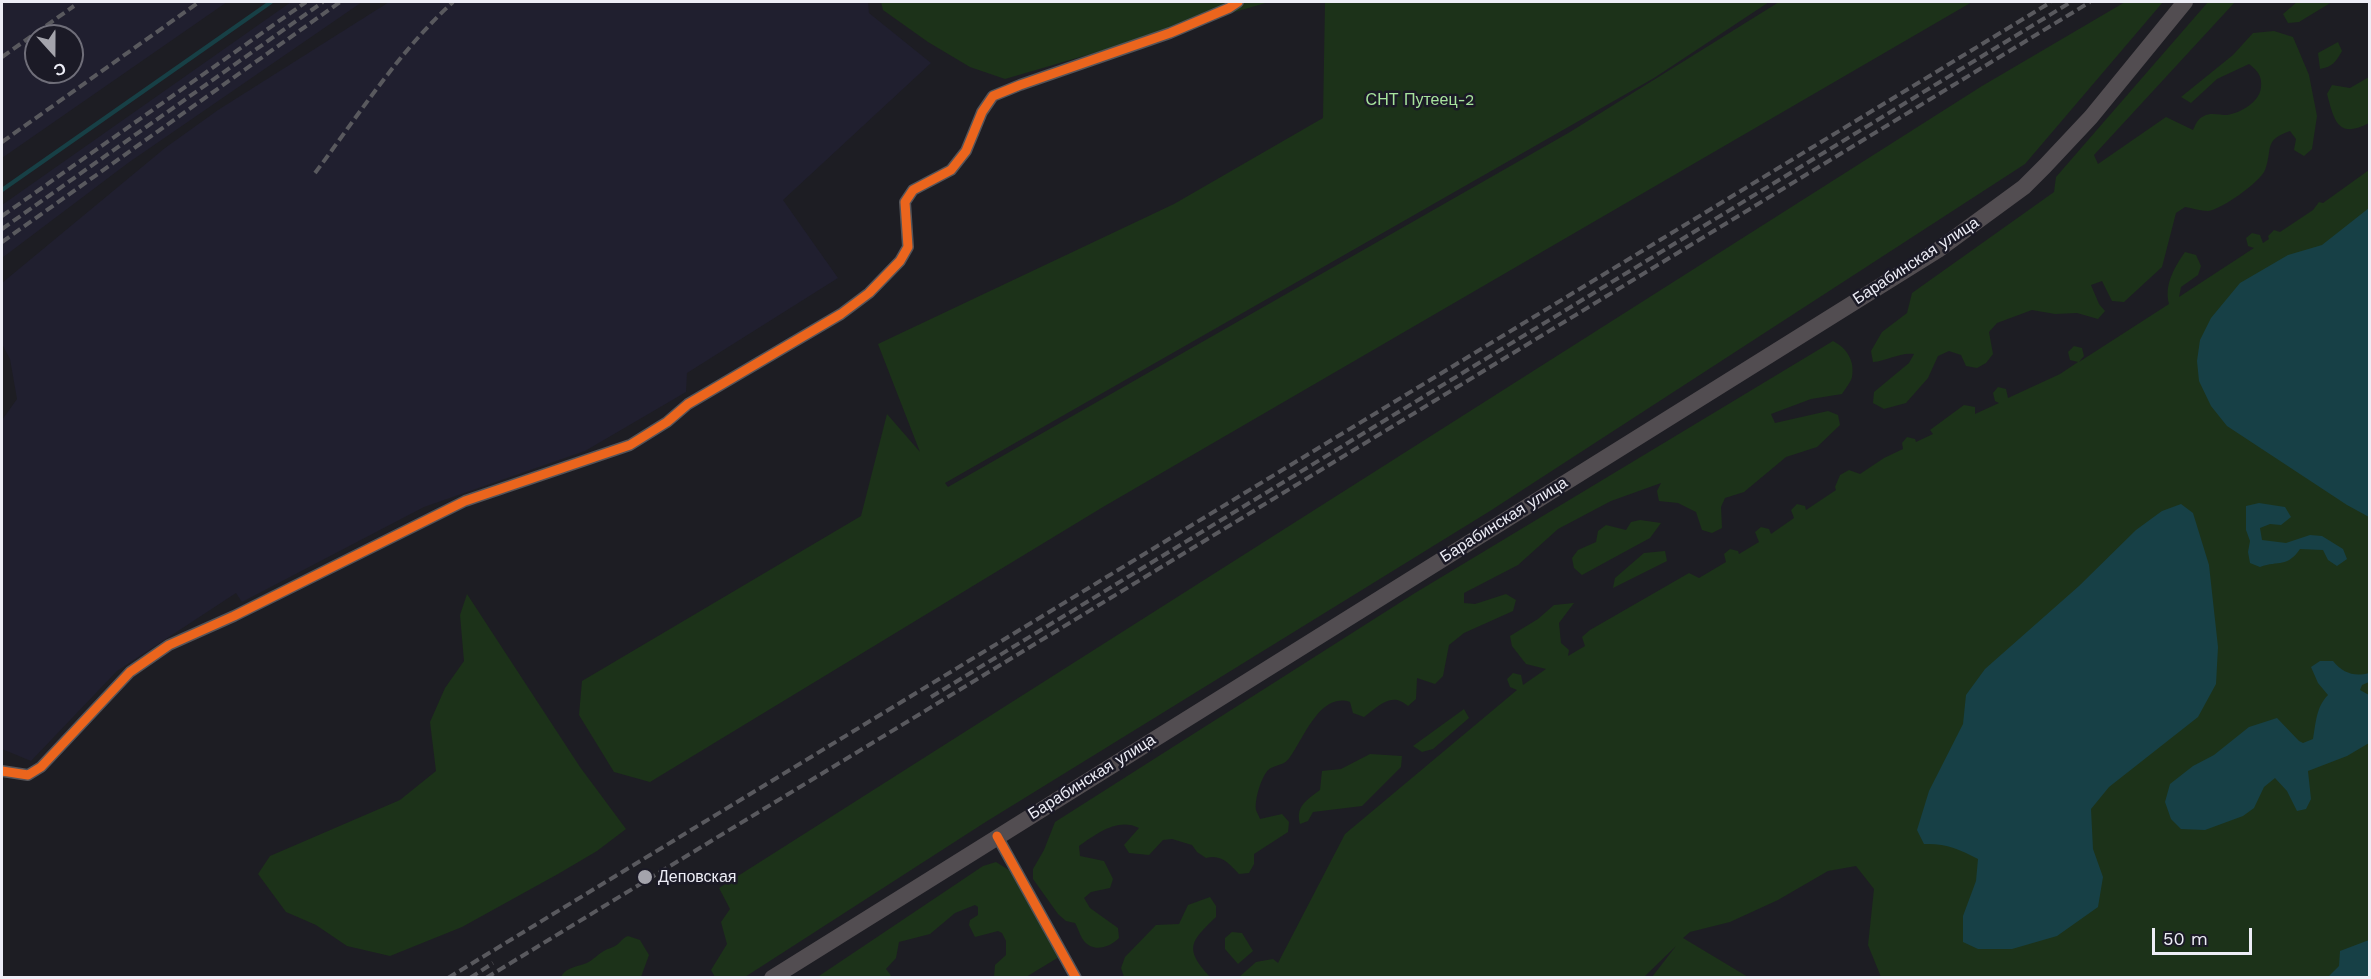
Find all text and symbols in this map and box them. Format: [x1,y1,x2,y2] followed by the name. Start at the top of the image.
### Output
[24,24,84,84] north arrow
[51,58,69,80] text: С
[1366,90,1474,110] park label: СНТ Путеец-2
[1849,213,1983,309] street label: Барабинская улица
[1437,473,1571,567] street label: Барабинская улица
[1025,730,1159,824] street label: Барабинская улица
[658,867,737,887] place label: Деповская
[636,868,654,886] marker: Деповская
[2155,916,2256,954] scale bar
[2163,928,2208,949] text: 50 m

